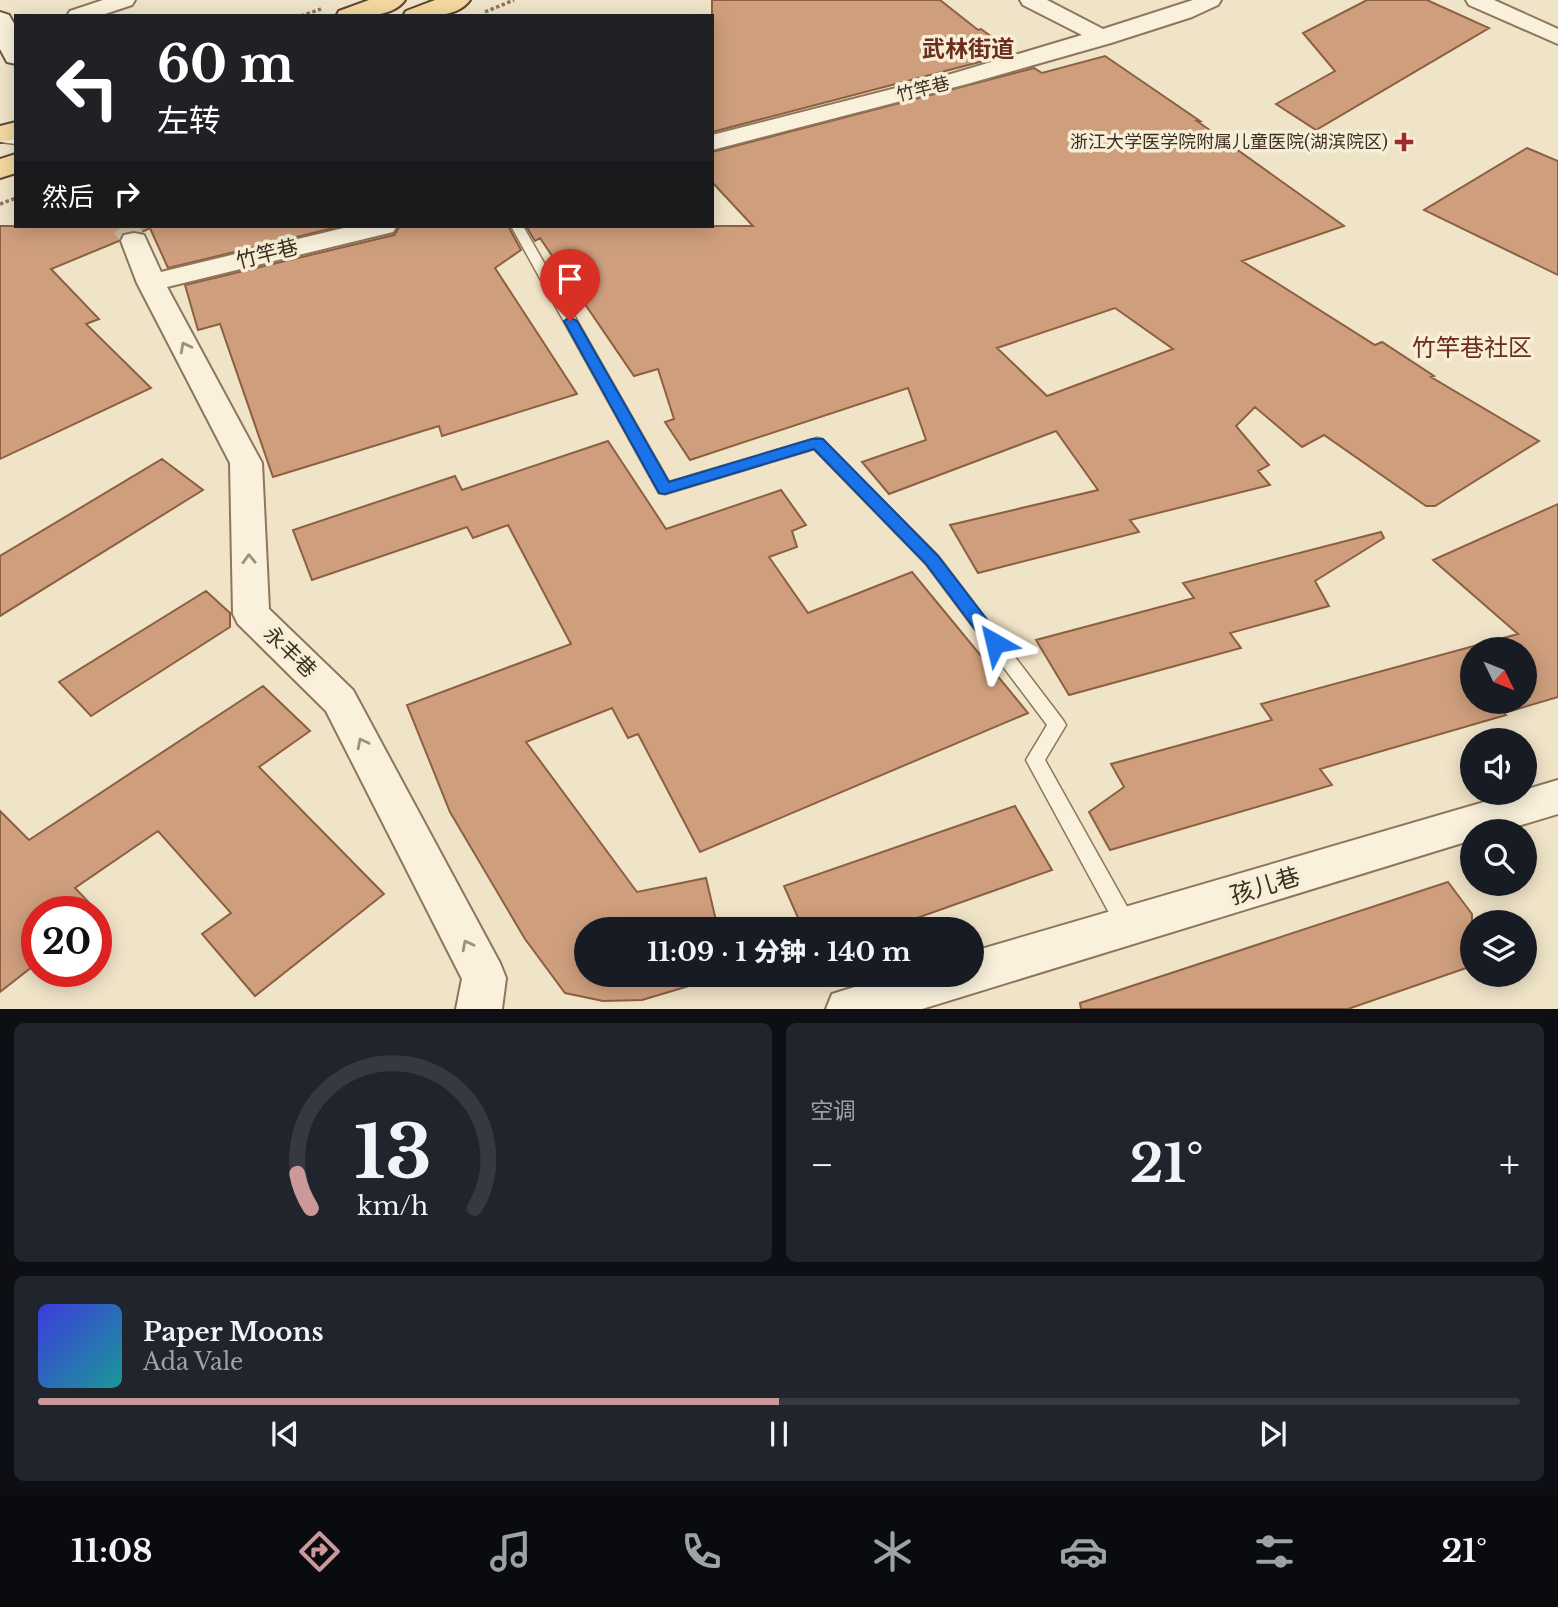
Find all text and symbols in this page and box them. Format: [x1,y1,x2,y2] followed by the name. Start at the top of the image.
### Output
[157,34,294,95] text: 60 m
[922,35,1014,63] district label: 武林街道
[42,42,133,133] icon: left
[894,72,952,106] street label: 竹竿巷
[157,101,221,141] text: 左转
[1070,131,1388,153] place label: 浙江大学医学院附属儿童医院(湖滨院区)
[1394,132,1414,152] marker: 浙江大学医学院附属儿童医院(湖滨院区)
[108,175,146,213] icon: right
[42,181,94,213] text: 然后
[233,234,301,274] street label: 竹竿巷
[540,249,600,321] pin
[551,260,589,298] icon: arrive
[1412,333,1532,362] district label: 竹竿巷社区
[179,341,193,354] one-way arrow
[242,553,257,564] one-way arrow
[958,606,1032,680] position arrow
[258,621,322,683] street label: 永丰巷
[1460,637,1536,714] north arrow
[1460,637,1537,987] map controls
[1460,728,1537,805] button: sound
[357,738,370,750] one-way arrow
[1460,819,1537,896] button: search
[1226,861,1304,910] street label: 孩儿巷
[21,896,112,987] speed limit sign: 20
[1460,910,1537,987] button: layers
[647,936,911,968] text: 11:09 · 1 分钟 · 140 m
[461,940,475,952] one-way arrow
[810,1097,856,1125] text: 空调
[354,1108,432,1199] text: 13
[1130,1132,1204,1196] text: 21°
[810,1141,834,1188] text: −
[1499,1141,1520,1188] text: +
[358,1191,428,1222] text: km/h
[143,1316,324,1348] text: Paper Moons
[143,1348,243,1376] text: Ada Vale
[266,1415,304,1453] icon: previous
[760,1415,798,1453] icon: pause
[1254,1415,1292,1453] icon: next
[295,1527,344,1576] icon: directions
[486,1527,535,1576] icon: music
[677,1527,726,1576] icon: phone
[868,1527,917,1576] icon: climate
[1059,1527,1108,1576] icon: car
[1250,1527,1299,1576] icon: filters
[71,1531,153,1571] text: 11:08
[1441,1531,1487,1571] text: 21°

